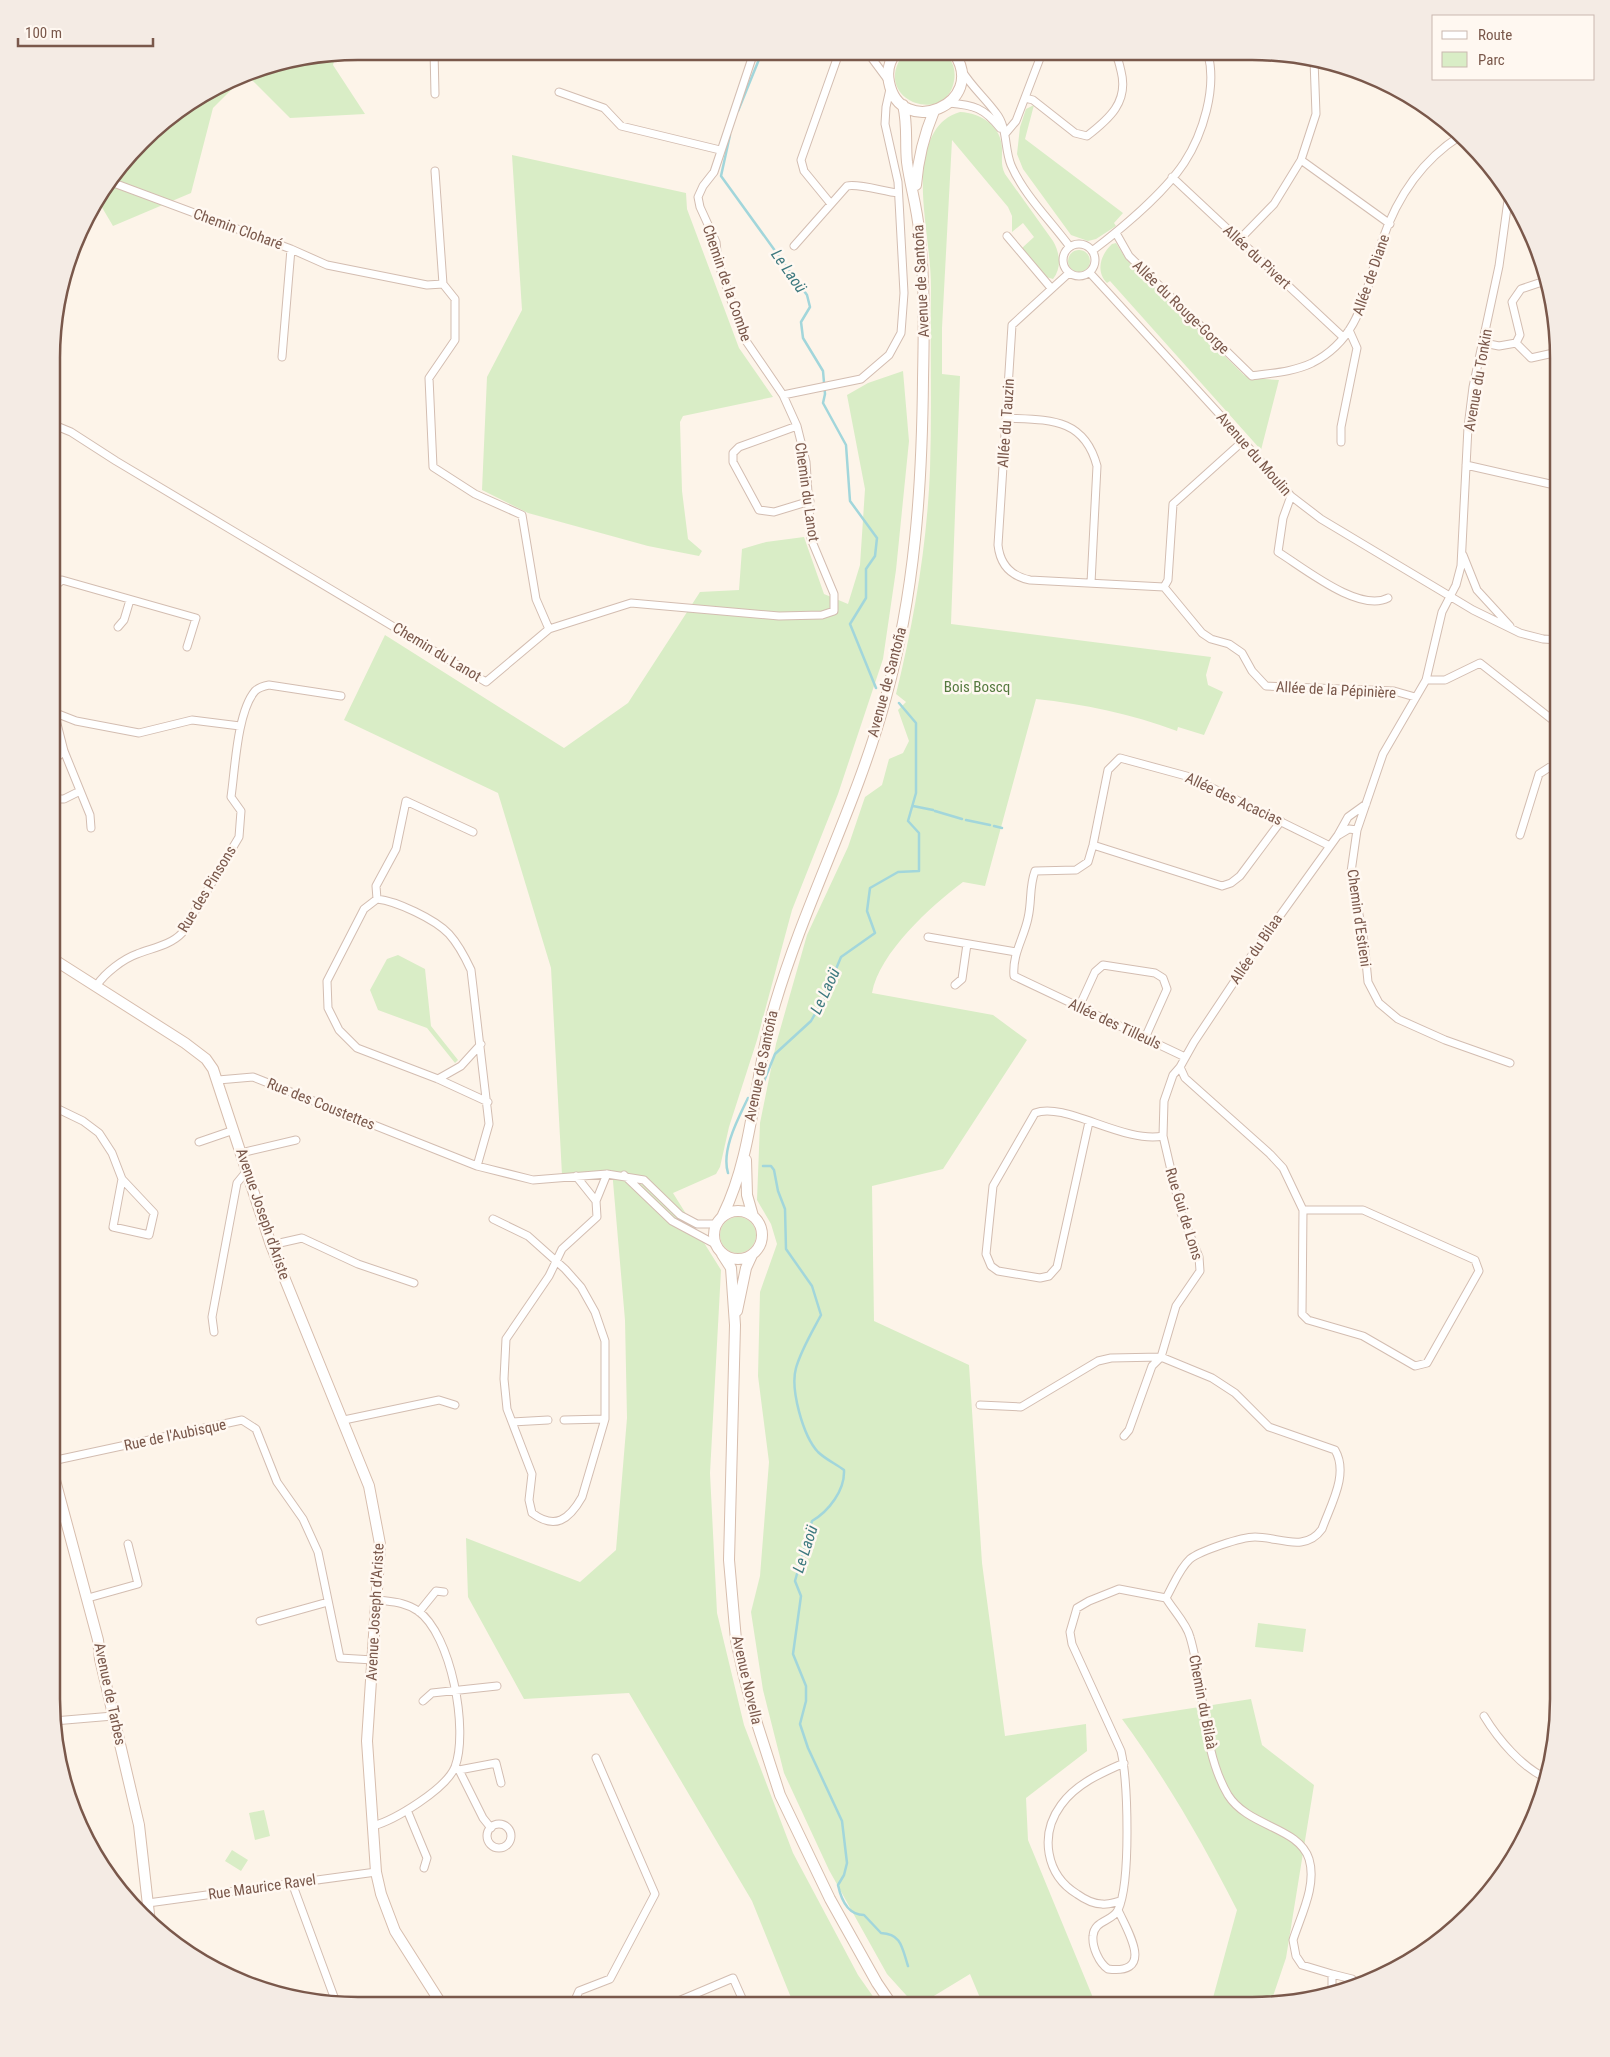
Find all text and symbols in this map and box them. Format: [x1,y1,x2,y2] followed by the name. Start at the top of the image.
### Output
[18,15,152,47] scale bar
[1432,15,1595,80] legend
[25,24,62,42] text: 100 m
[1478,26,1512,44] text: Route
[1478,51,1505,69] text: Parc
[191,205,285,253] street label: Chemin Cloharé
[1220,221,1294,293] street label: Allée du Pivert
[699,222,755,344] street label: Chemin de la Combe
[909,224,933,338] street label: Avenue de Santoña
[1349,232,1393,318] street label: Allée de Diane
[767,246,811,297] water label: Le Laoü
[1129,256,1233,358] street label: Allée du Rouge-Gorge
[1460,327,1496,433] street label: Avenue du Tonkin
[994,378,1018,468] street label: Allée du Tauzin
[1213,408,1295,500] street label: Avenue du Moulin
[791,441,823,543] street label: Chemin du Lanot
[390,619,484,685] street label: Chemin du Lanot
[864,625,910,739] street label: Avenue de Santoña
[944,678,1010,696] park label: Bois Boscq
[1275,678,1397,702] street label: Allée de la Pépinière
[1183,769,1286,829] street label: Allée des Acacias
[174,842,240,936] street label: Rue des Pinsons
[1343,868,1375,968] street label: Chemin d'Estieni
[1226,911,1286,987] street label: Allée du Bilaa
[806,965,844,1017] water label: Le Laoü
[1066,995,1164,1053] street label: Allée des Tilleuls
[740,1009,782,1123] street label: Avenue de Santoña
[264,1074,378,1134] street label: Rue des Coustettes
[232,1146,294,1282] street label: Avenue Joseph d'Ariste
[1161,1166,1207,1262] street label: Rue Gui de Lons
[122,1415,228,1455] street label: Rue de l'Aubisque
[788,1523,822,1575] water label: Le Laoü
[362,1543,388,1681] street label: Avenue Joseph d'Ariste
[728,1634,766,1726] street label: Avenue Novella
[90,1641,130,1747] street label: Avenue de Tarbes
[1185,1653,1221,1751] street label: Chemin du Bilaà
[207,1871,317,1903] street label: Rue Maurice Ravel

